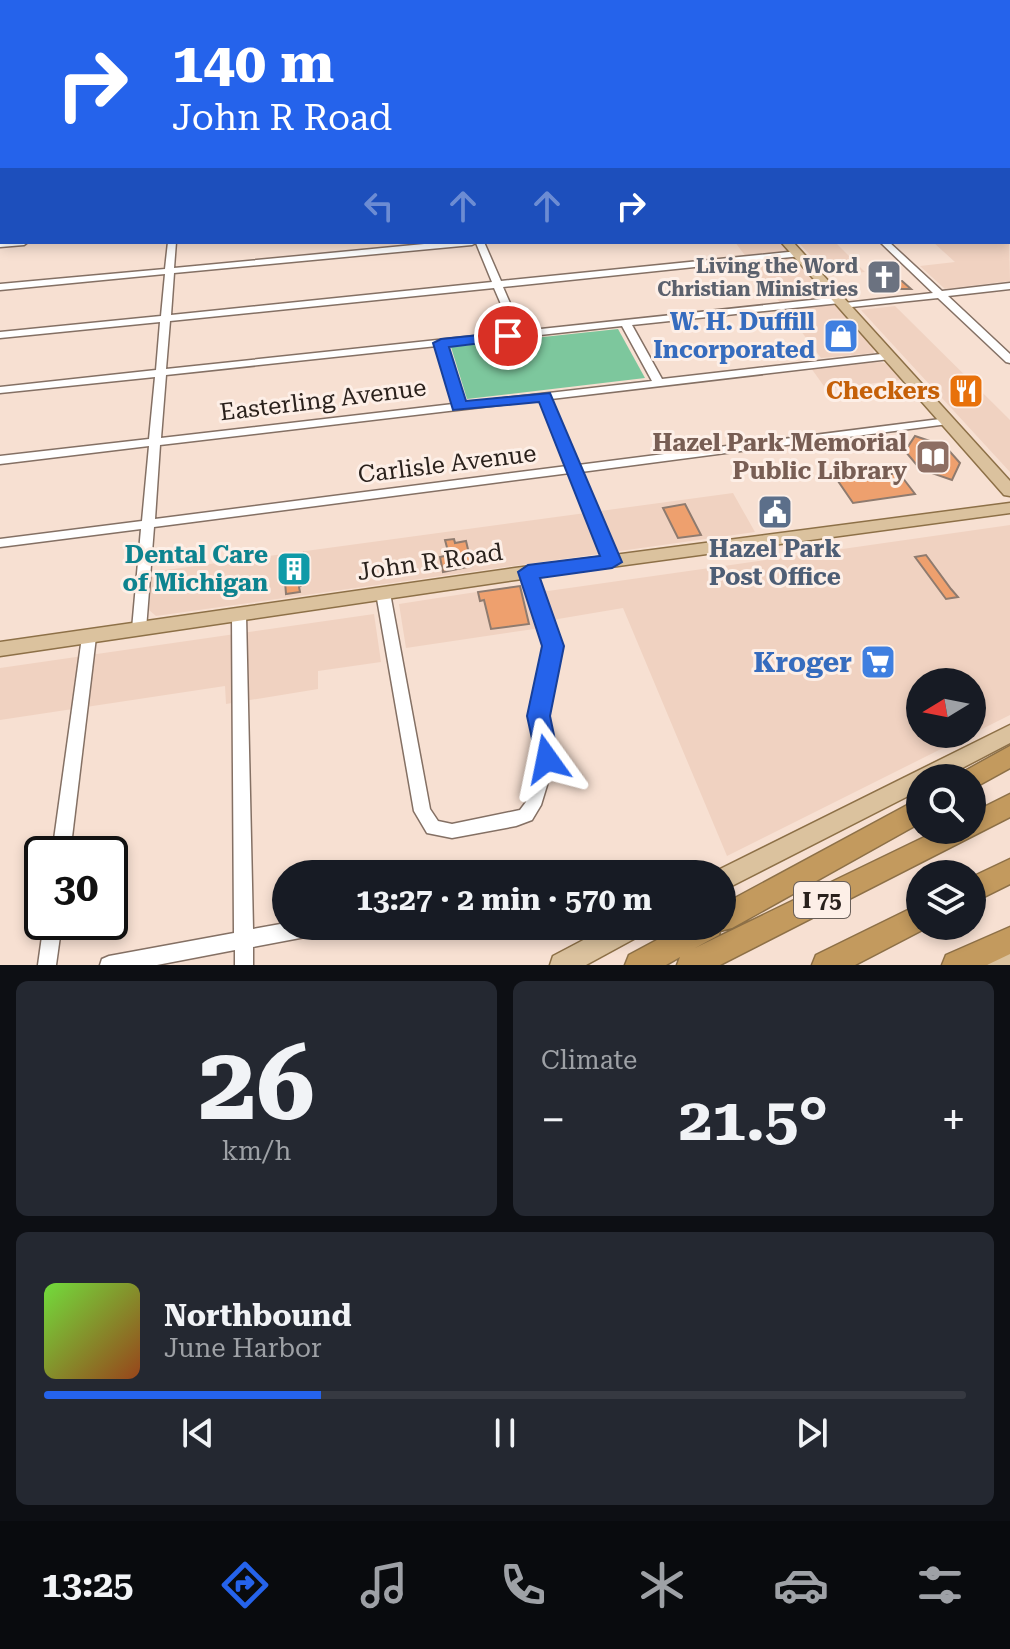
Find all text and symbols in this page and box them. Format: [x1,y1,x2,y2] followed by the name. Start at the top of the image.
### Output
[172,30,334,96] text: 140 m
[40,32,144,136] icon: right
[172,97,392,139] text: John R Road
[357,184,401,228] icon: left
[441,184,485,228] icon: ahead
[525,184,569,228] icon: ahead
[609,184,653,228] icon: right
[657,254,859,301] place label: Living the Word Christian Ministries
[865,258,903,296] church icon: Living the Word Christian Ministries
[474,302,542,370] pin
[653,308,815,364] place label: W. H. Duffill Incorporated
[486,314,530,358] icon: arrive
[822,317,860,355] shop icon: W. H. Duffill Incorporated
[947,372,985,410] restaurant icon: Checkers
[218,373,428,427] street label: Easterling Avenue
[826,377,940,405] place label: Checkers
[652,429,907,485] place label: Hazel Park Memorial Public Library
[914,438,952,476] library icon: Hazel Park Memorial Public Library
[356,439,538,489] street label: Carlisle Avenue
[756,493,794,531] public building icon: Hazel Park Post Office
[709,535,841,591] place label: Hazel Park Post Office
[355,538,505,586] street label: John R Road
[123,541,268,597] place label: Dental Care of Michigan
[275,550,313,588] building icon: Dental Care of Michigan
[859,643,897,681] supermarket icon: Kroger
[753,646,852,679] place label: Kroger
[906,668,986,748] north arrow
[906,668,986,940] map controls
[505,717,589,801] position arrow
[906,764,986,844] button: search
[24,836,128,940] speed limit sign: 30
[906,860,986,940] button: layers
[356,882,652,917] text: 13:27 · 2 min · 570 m
[794,882,850,918] road number: I 75
[198,1023,315,1144] text: 26
[541,1045,637,1075] text: Climate
[679,1084,828,1155] text: 21.5°
[541,1094,566,1146] text: −
[941,1094,966,1146] text: +
[222,1136,291,1166] text: km/h
[164,1298,352,1333] text: Northbound
[164,1333,322,1363] text: June Harbor
[176,1411,220,1455] icon: previous
[483,1411,527,1455] icon: pause
[790,1411,834,1455] icon: next
[217,1557,273,1613] icon: directions
[356,1557,412,1613] icon: music
[495,1557,551,1613] icon: phone
[634,1557,690,1613] icon: climate
[773,1557,829,1613] icon: car
[912,1557,968,1613] icon: filters
[42,1564,133,1606] text: 13:25

